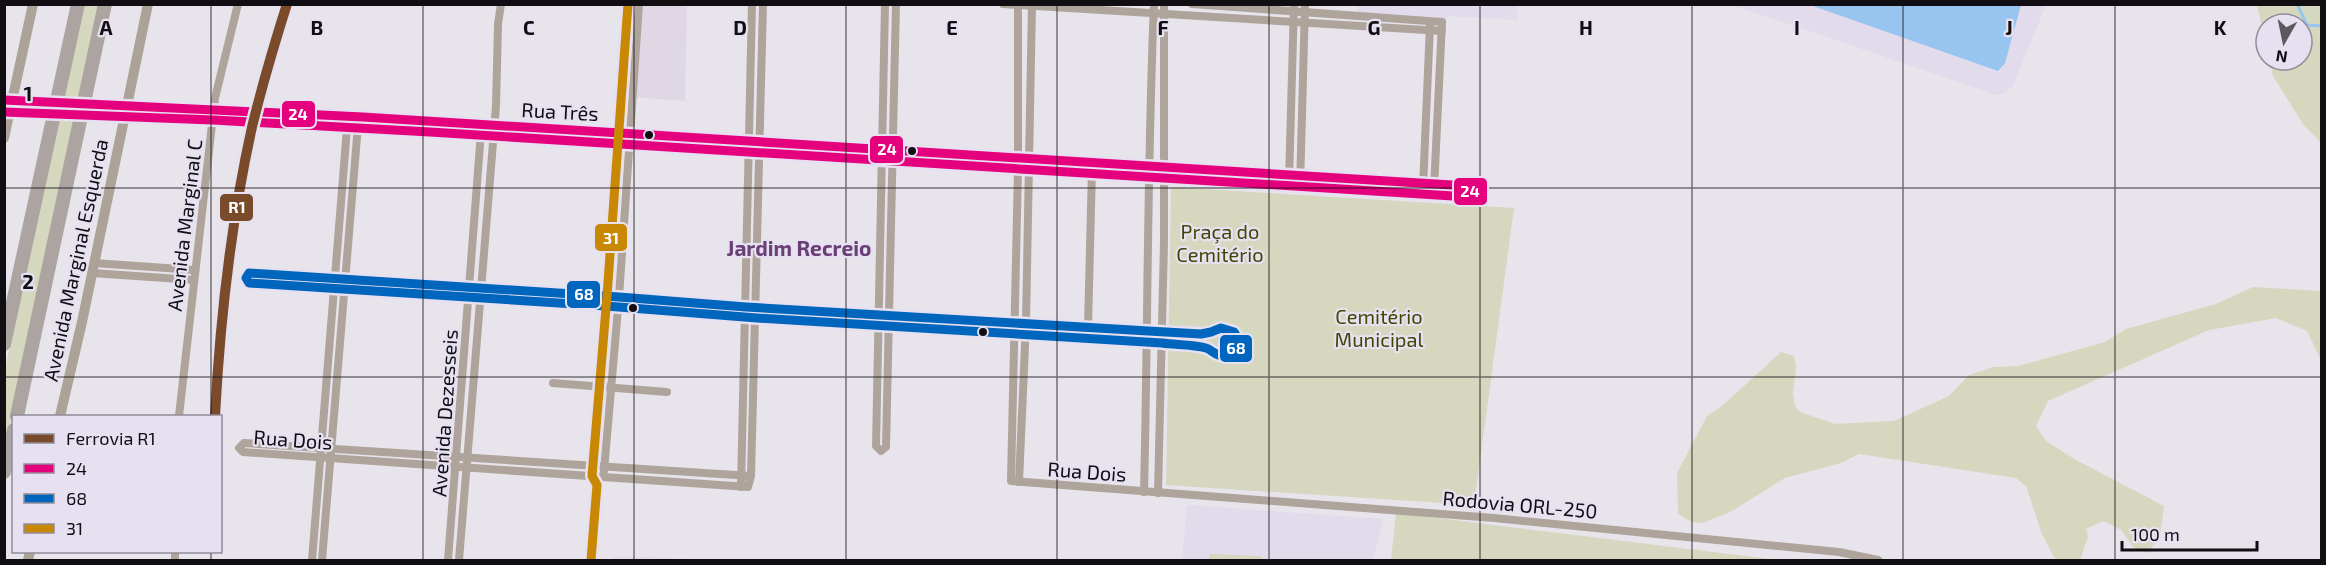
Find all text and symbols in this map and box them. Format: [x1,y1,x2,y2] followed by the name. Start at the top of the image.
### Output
[2254,12,2314,72] north arrow
[99,15,113,39] text: A
[311,15,323,39] text: B
[523,15,535,39] text: C
[733,15,747,39] text: D
[946,15,958,39] text: E
[1157,15,1169,39] text: F
[1368,15,1380,39] text: G
[1579,15,1593,39] text: H
[1794,15,1800,39] text: I
[2005,15,2013,39] text: J
[2214,15,2227,39] text: K
[2274,47,2289,68] text: N
[24,81,32,105] text: 1
[521,97,599,125] street label: Rua Três
[281,100,316,128] line badge: 24
[288,104,308,123] text: 24
[643,129,655,141] unlabelled marker
[869,135,904,164] line badge: 24
[38,137,112,383] street label: Avenida Marginal Esquerda
[162,138,206,312] street label: Avenida Marginal C
[877,139,897,158] text: 24
[906,145,918,157] unlabelled marker
[1453,177,1488,206] line badge: 24
[1460,181,1480,200] text: 24
[219,193,254,222] line badge: R1
[228,197,246,216] text: R1
[1176,219,1264,266] park label: Praça do Cemitério
[594,223,628,252] line badge: 31
[603,228,619,247] text: 31
[727,235,871,260] district label: Jardim Recreio
[22,269,34,293] text: 2
[566,280,601,309] line badge: 68
[574,284,594,303] text: 68
[627,302,639,314] unlabelled marker
[1335,304,1423,351] park label: Cemitério Municipal
[977,326,989,338] unlabelled marker
[426,328,462,498] street label: Avenida Dezesseis
[1219,334,1253,363] line badge: 68
[1226,338,1246,357] text: 68
[12,415,222,553] legend
[253,424,333,454] street label: Rua Dois
[66,427,156,449] text: Ferrovia R1
[1047,456,1127,486] street label: Rua Dois
[66,457,87,479] text: 24
[1442,485,1598,523] street label: Rodovia ORL-250
[66,487,87,509] text: 68
[2122,514,2257,552] scale bar
[66,517,83,539] text: 31
[2131,523,2180,545] text: 100 m

